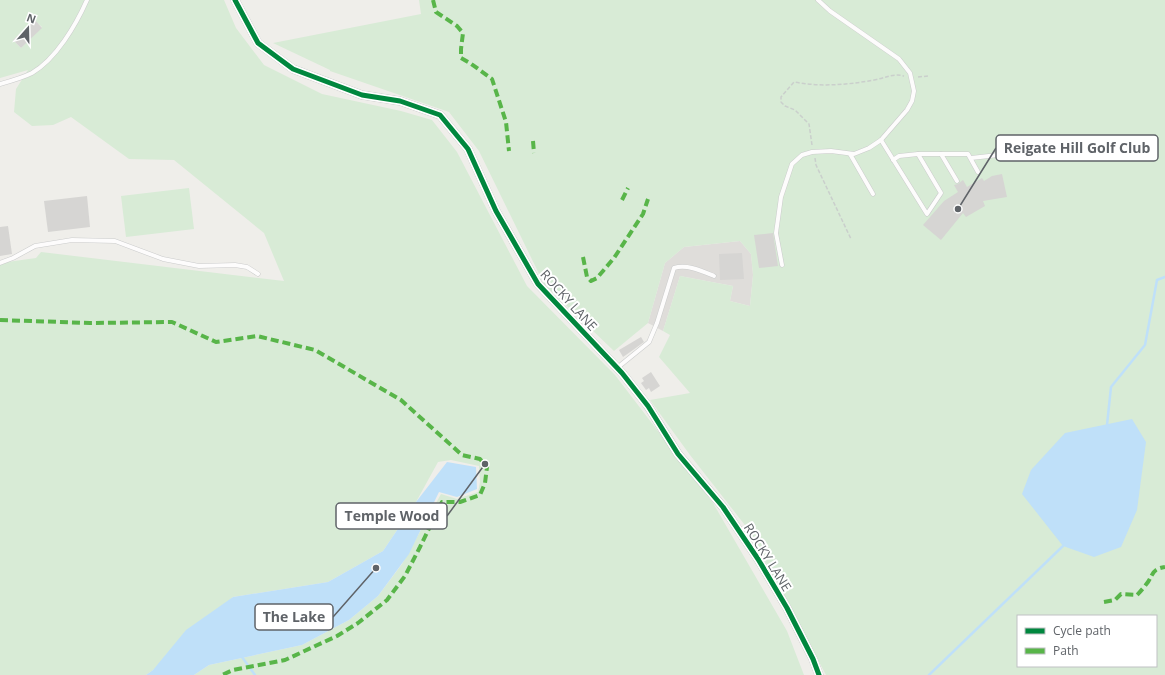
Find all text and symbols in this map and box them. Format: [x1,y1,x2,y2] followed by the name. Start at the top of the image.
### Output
[8,8,48,48] north arrow
[25,10,38,27] text: N
[996,135,1158,161] callout: Reigate Hill Golf Club
[1004,138,1150,157] text: Reigate Hill Golf Club
[537,265,601,335] street label: ROCKY LANE
[336,503,447,529] callout: Temple Wood
[345,506,439,525] text: Temple Wood
[740,520,796,594] street label: ROCKY LANE
[255,604,333,630] callout: The Lake
[263,607,325,626] text: The Lake
[1017,615,1157,667] legend
[1053,622,1111,639] text: Cycle path
[1053,642,1079,659] text: Path

